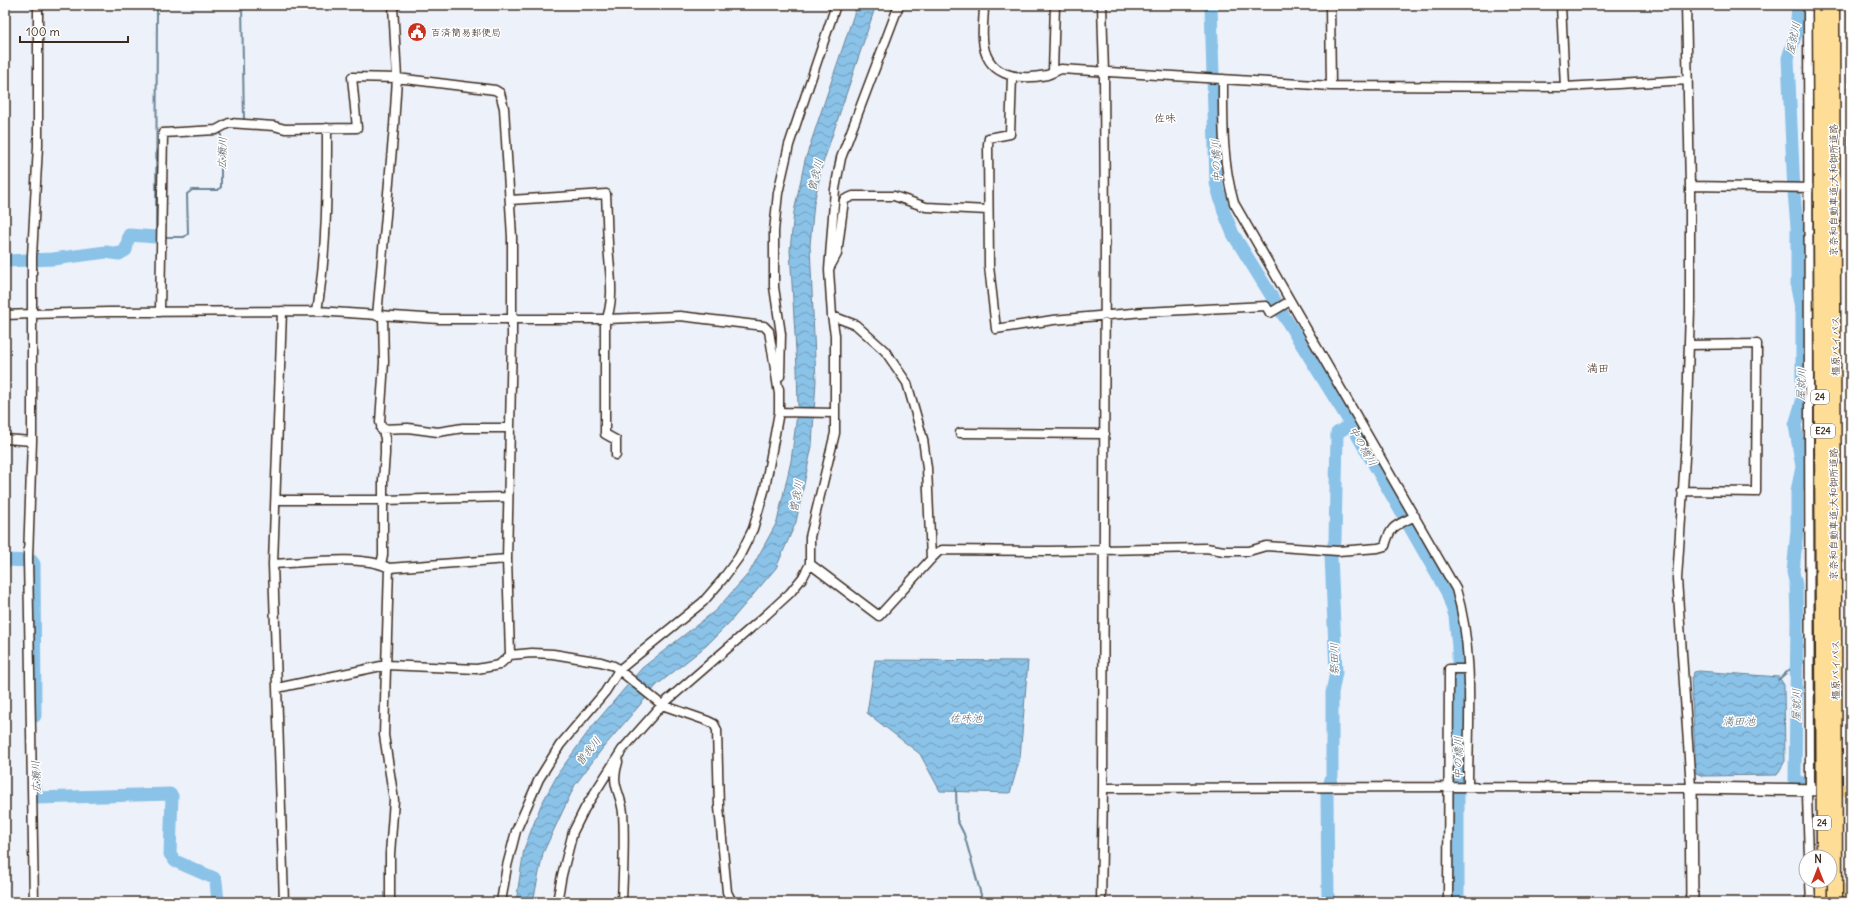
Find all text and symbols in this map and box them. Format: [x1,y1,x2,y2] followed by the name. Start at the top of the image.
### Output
[20,18,128,44] scale bar
[1783,20,1803,56] water label: 屋就川
[406,21,428,43] public building icon: 百済簡易郵便局
[26,24,60,39] text: 100 m
[431,26,501,39] place label: 百済簡易郵便局
[1154,111,1176,125] district label: 佐味
[1827,124,1840,256] street label: 京奈和自動車道;大和御所道路
[214,136,230,170] water label: 広瀬川
[1208,139,1224,183] water label: 中の橋川
[804,157,826,193] water label: 曽我川
[1829,316,1842,376] street label: 橿原バイパス
[1587,361,1609,375] district label: 満田
[1793,367,1809,401] water label: 屋就川
[1811,390,1829,404] road number: 24
[1346,423,1380,469] water label: 中の橋川
[1811,424,1835,438] road number: E24
[1827,448,1840,580] street label: 京奈和自動車道;大和御所道路
[786,479,806,513] water label: 曽我川
[1829,640,1842,700] street label: 橿原バイパス
[1327,643,1341,676] water label: 祭田川
[1789,688,1803,722] water label: 屋就川
[950,711,983,725] water label: 佐味池
[1723,714,1756,728] water label: 満田池
[572,734,604,768] water label: 曽我川
[1451,736,1465,780] water label: 中の橋川
[28,760,44,794] water label: 広瀬川
[1813,816,1831,830] road number: 24
[1798,849,1838,889] north arrow
[1814,852,1822,866] text: N

